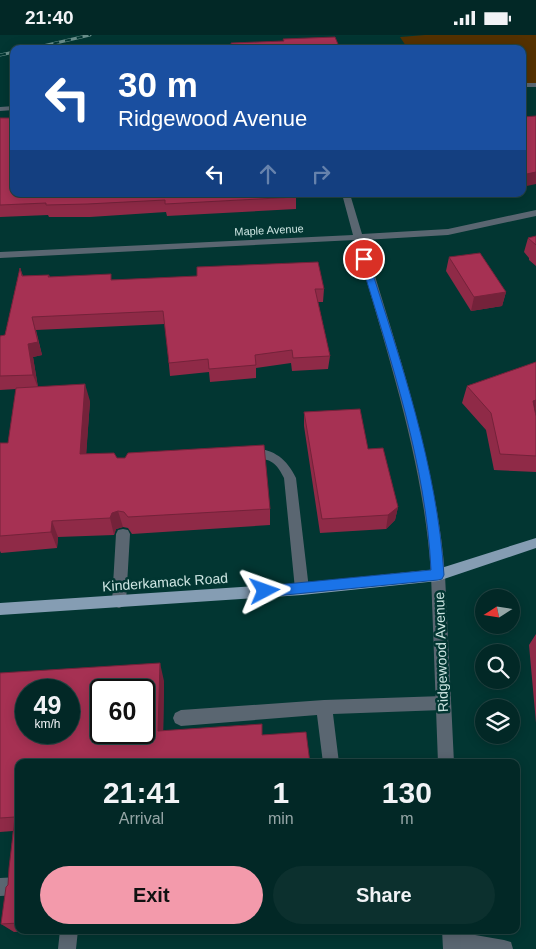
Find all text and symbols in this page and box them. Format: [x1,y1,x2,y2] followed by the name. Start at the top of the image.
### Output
[25,7,74,28] text: 21:40
[35,65,100,130] icon: left
[118,65,198,104] text: 30 m
[118,106,307,131] text: Ridgewood Avenue
[201,160,229,188] icon: left
[254,160,282,188] icon: ahead
[307,160,335,188] icon: right
[234,222,304,238] street label: Maple Avenue
[343,238,385,280] pin
[350,245,378,273] icon: arrive
[238,564,290,616] position arrow
[102,570,228,594] street label: Kinderkamack Road
[475,589,520,634] north arrow
[475,589,520,744] map controls
[431,591,451,712] street label: Ridgewood Avenue
[475,644,520,689] button: search
[90,679,155,744] speed limit sign: 60
[34,691,61,719] text: 49
[475,699,520,744] button: layers
[34,717,61,731] text: km/h
[103,776,180,809] text: 21:41
[272,776,289,809] text: 1
[382,776,432,809] text: 130
[119,810,164,827] text: Arrival
[268,810,294,827] text: min
[400,810,413,827] text: m
[40,866,263,924] button: Exit
[273,866,495,924] button: Share

